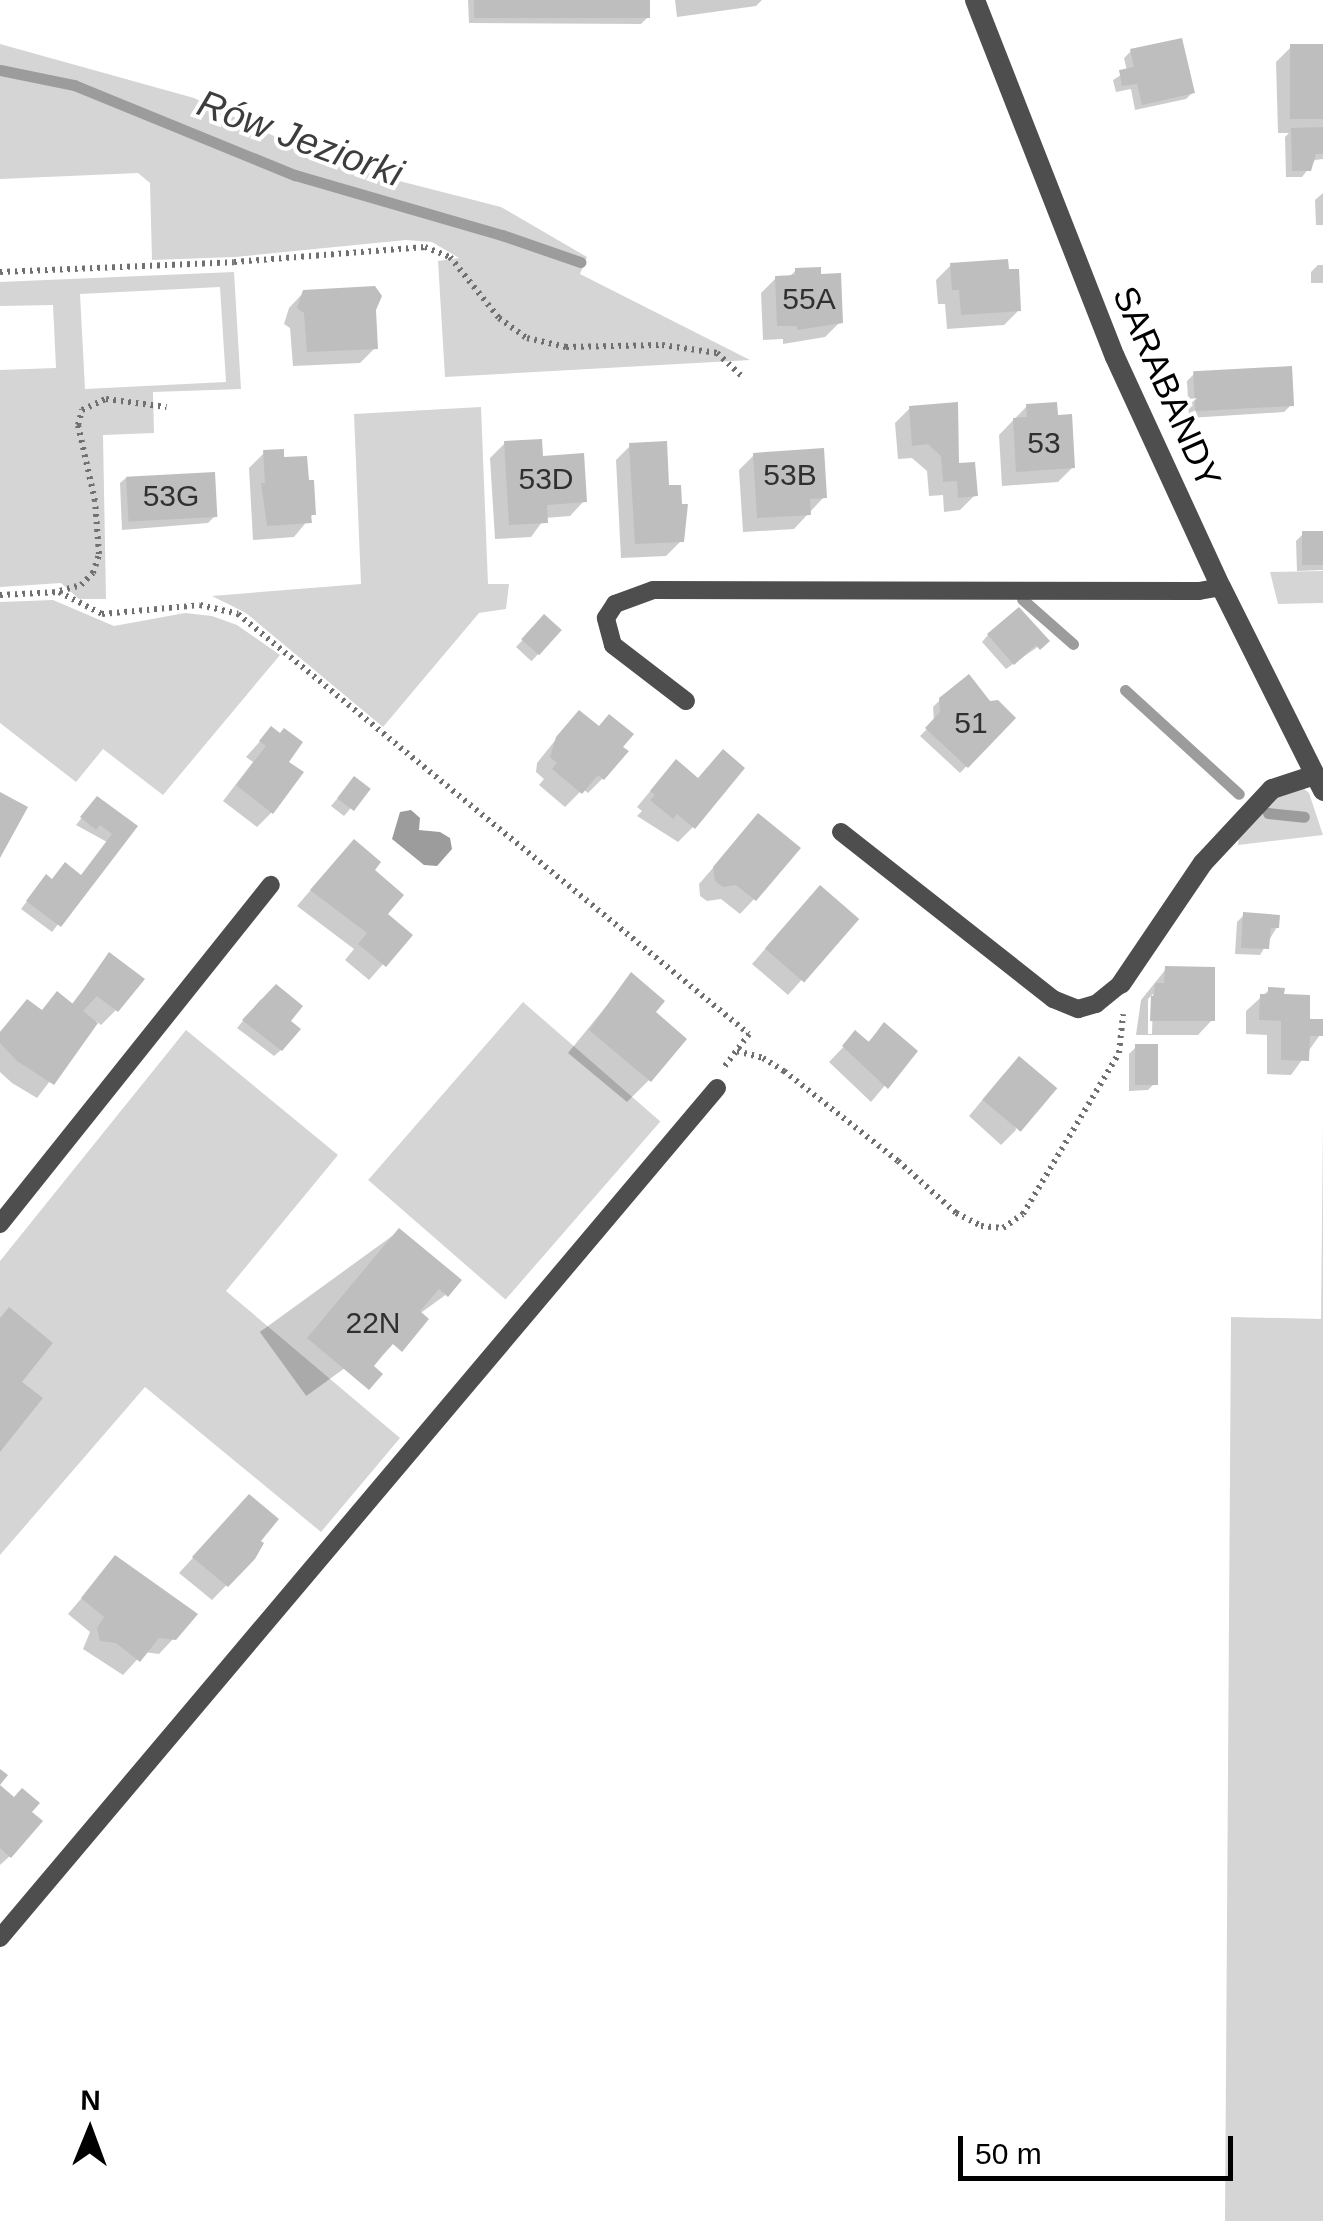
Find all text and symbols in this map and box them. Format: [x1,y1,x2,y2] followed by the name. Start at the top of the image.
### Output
[191,81,409,197] water label: Rów Jeziorki
[1104,280,1230,494] street label: SARABANDY
[782,281,836,317] house number: 55A
[1027,425,1061,461] house number: 53
[763,457,817,493] house number: 53B
[518,461,574,497] house number: 53D
[143,478,199,514] house number: 53G
[954,705,988,741] house number: 51
[345,1305,401,1341] house number: 22N
[40,2081,140,2181] north arrow
[80,2085,101,2116] text: N
[963,2116,1238,2178] scale bar
[975,2137,1042,2170] text: 50 m

